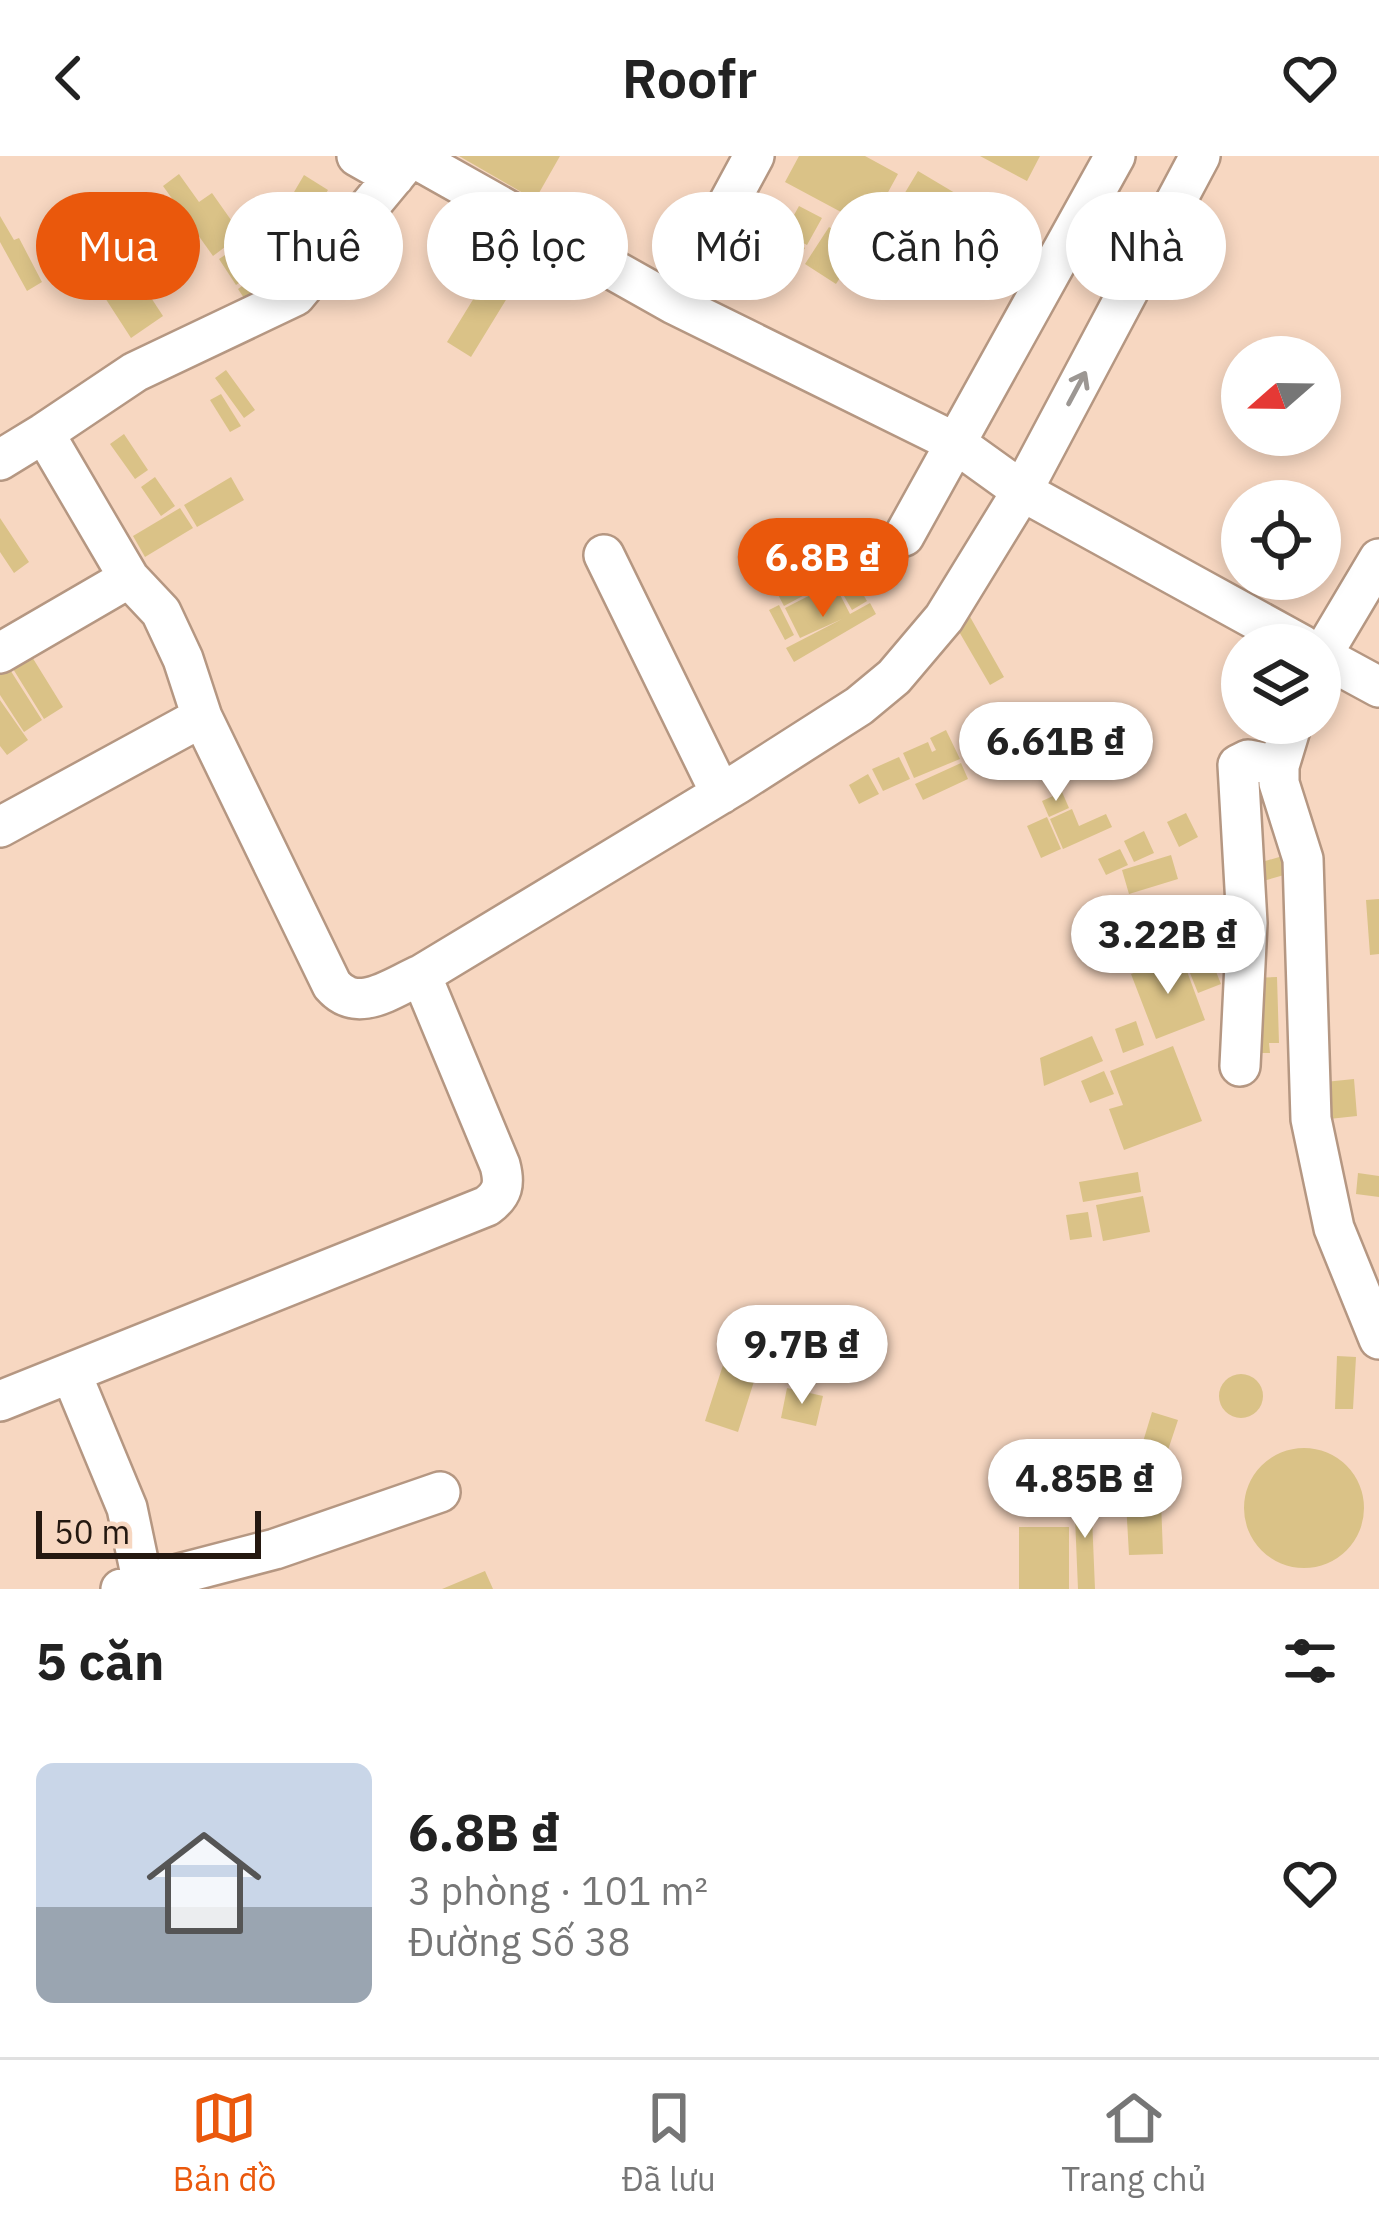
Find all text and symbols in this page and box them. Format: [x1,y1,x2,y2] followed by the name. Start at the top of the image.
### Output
[622,43,757,113] text: Roofr
[36,45,102,111] icon: back
[1277,45,1343,111] icon: heart
[36,192,200,300] chip: Mua
[224,192,403,300] chip: Thuê
[427,192,628,300] chip: Bộ lọc
[652,192,804,300] chip: Mới
[828,192,1042,300] chip: Căn hộ
[1066,192,1226,300] chip: Nhà
[1221,336,1341,456] north arrow
[1221,336,1341,744] map controls
[1066,371,1089,406] one-way arrow
[1221,480,1341,600] button: locate
[725,518,921,620] pin: 6.8B ₫
[765,531,881,582] text: 6.8B ₫
[1221,624,1341,744] button: layers
[945,702,1167,804] pin: 6.61B ₫
[986,715,1126,766] text: 6.61B ₫
[1057,895,1279,997] pin: 3.22B ₫
[1098,908,1238,959] text: 3.22B ₫
[704,1305,900,1407] pin: 9.7B ₫
[744,1318,860,1369] text: 9.7B ₫
[974,1439,1196,1541] pin: 4.85B ₫
[1015,1452,1155,1503] text: 4.85B ₫
[36,1505,261,1558] scale bar
[54,1510,130,1553] text: 50 m
[36,1628,164,1694] text: 5 căn
[1277,1628,1343,1694] icon: filters
[408,1799,560,1865] text: 6.8B ₫
[132,1811,276,1955] icon: home
[1277,1850,1343,1916] icon: heart
[408,1865,708,1916] text: 3 phòng · 101 m²
[408,1916,631,1967] text: Đường Số 38
[173,2085,276,2200] tab: Bản đồ
[622,2085,716,2200] tab: Đã lưu
[1061,2085,1206,2200] tab: Trang chủ

